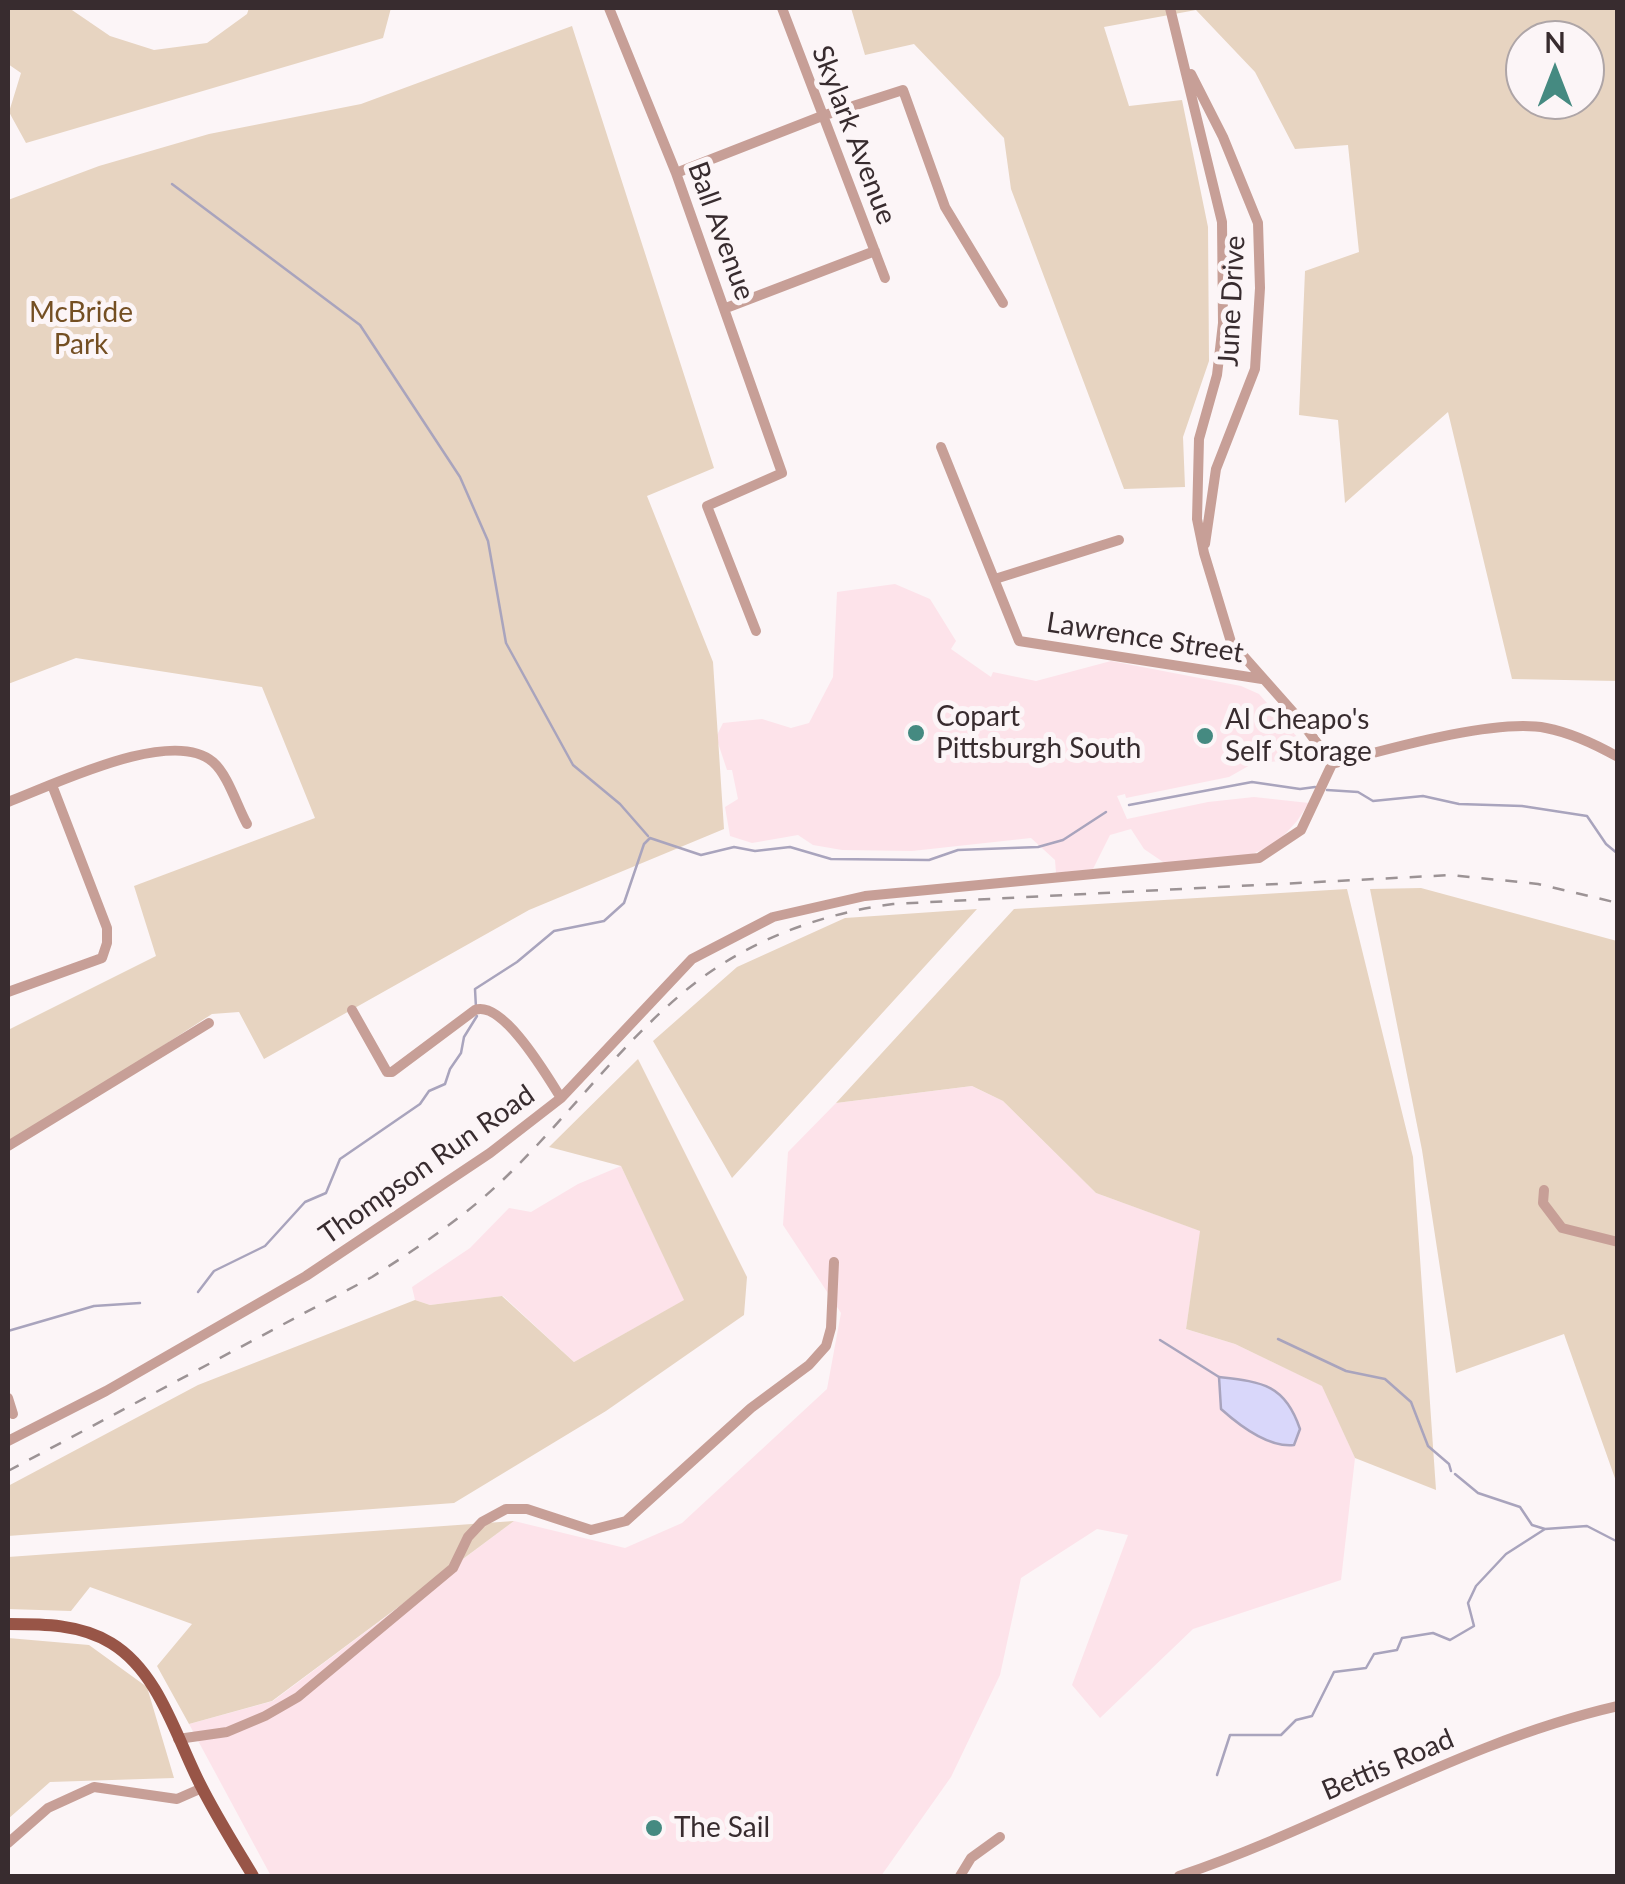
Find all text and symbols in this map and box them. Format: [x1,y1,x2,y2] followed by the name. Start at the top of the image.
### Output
[1505,20,1605,120] north arrow
[1544,25,1566,59] text: N
[805,41,903,229] street label: Skylark Avenue
[680,157,762,305] street label: Ball Avenue
[1212,235,1252,367] street label: June Drive
[29,296,133,362] park label: McBride Park
[1044,606,1246,670] street label: Lawrence Street
[936,700,1141,766] place label: Copart Pittsburgh South
[1225,703,1372,769] place label: Al Cheapo's Self Storage
[905,722,927,744] marker: Copart Pittsburgh South
[1194,725,1216,747] marker: Al Cheapo's Self Storage
[313,1078,541,1252] street label: Thompson Run Road
[1317,1722,1459,1808] street label: Bettis Road
[674,1811,770,1845] place label: The Sail
[643,1817,665,1839] marker: The Sail

